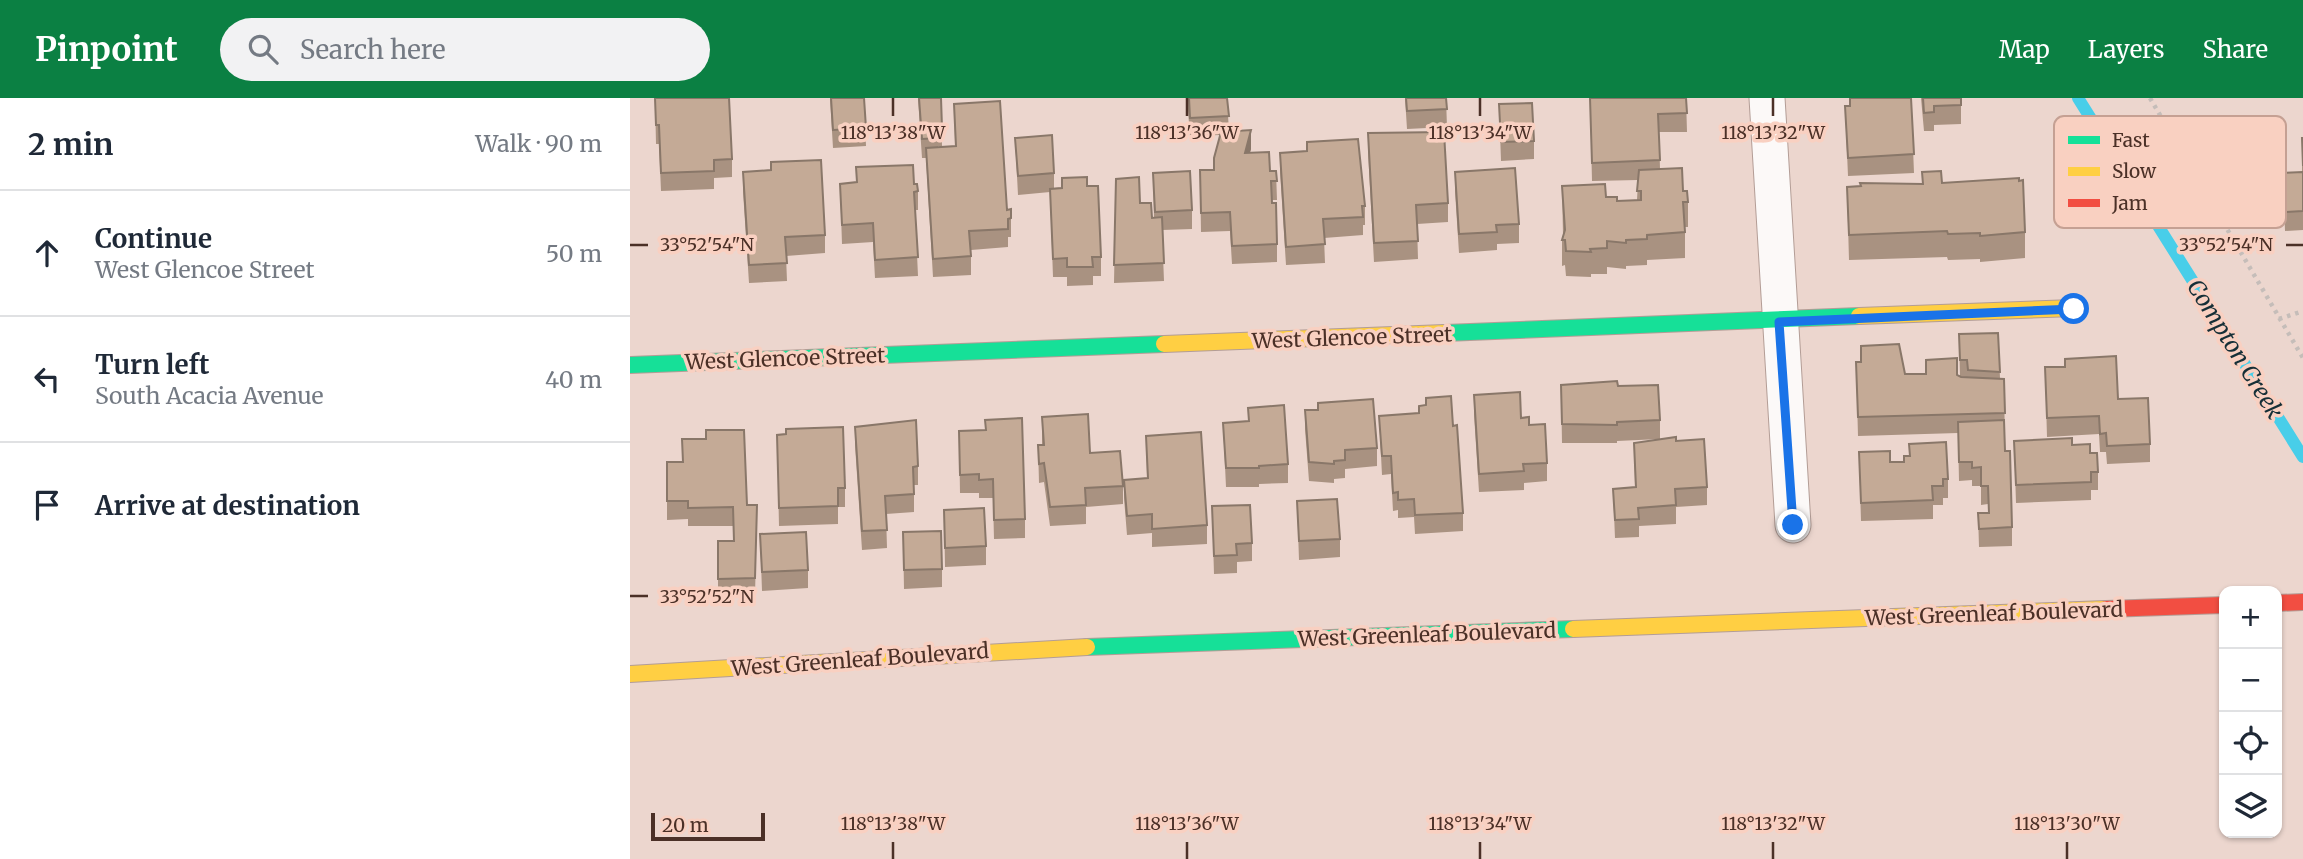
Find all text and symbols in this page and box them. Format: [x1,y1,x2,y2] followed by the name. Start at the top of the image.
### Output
[220,18,710,81] search box
[35,29,178,70] text: Pinpoint
[244,30,282,68] icon: search
[300,33,446,66] text: Search here
[1999,34,2050,65] text: Map
[2088,34,2164,65] text: Layers
[2202,34,2268,65] text: Share
[2054,116,2286,228] legend
[841,121,946,144] text: 118°13'38"W
[1135,121,1240,144] text: 118°13'36"W
[1428,121,1533,144] text: 118°13'34"W
[1721,121,1826,144] text: 118°13'32"W
[28,125,113,163] text: 2 min
[2112,128,2150,152] text: Fast
[475,129,602,158] text: Walk · 90 m
[2112,159,2157,183] text: Slow
[2111,191,2148,215] text: Jam
[95,222,212,255] text: Continue
[660,233,754,256] text: 33°52'54"N
[2179,233,2273,256] text: 33°52'54"N
[28,234,66,272] icon: ahead
[546,239,602,268] text: 50 m
[95,255,314,284] text: West Glencoe Street
[2181,274,2290,424] water label: Compton Creek
[2058,293,2089,324] route start
[1250,321,1453,355] street label: West Glencoe Street
[683,342,886,376] street label: West Glencoe Street
[95,348,209,381] text: Turn left
[28,360,66,398] icon: left
[545,365,602,394] text: 40 m
[95,381,323,410] text: South Acacia Avenue
[28,486,66,524] icon: arrive
[95,489,360,522] text: Arrive at destination
[1777,509,1808,540] route end
[660,585,754,608] text: 33°52'52"N
[2219,586,2282,838] map controls
[2219,586,2282,649] button: +
[1863,595,2124,632] street label: West Greenleaf Boulevard
[1296,616,1557,653] street label: West Greenleaf Boulevard
[729,637,990,682] street label: West Greenleaf Boulevard
[2219,649,2282,712] button: −
[2219,712,2282,775] button: locate
[2219,775,2282,838] button: layers
[651,810,765,842] scale bar
[841,812,946,835] text: 118°13'38"W
[1135,812,1240,835] text: 118°13'36"W
[1428,812,1533,835] text: 118°13'34"W
[1721,812,1826,835] text: 118°13'32"W
[2014,812,2121,835] text: 118°13'30"W
[662,813,709,837] text: 20 m

